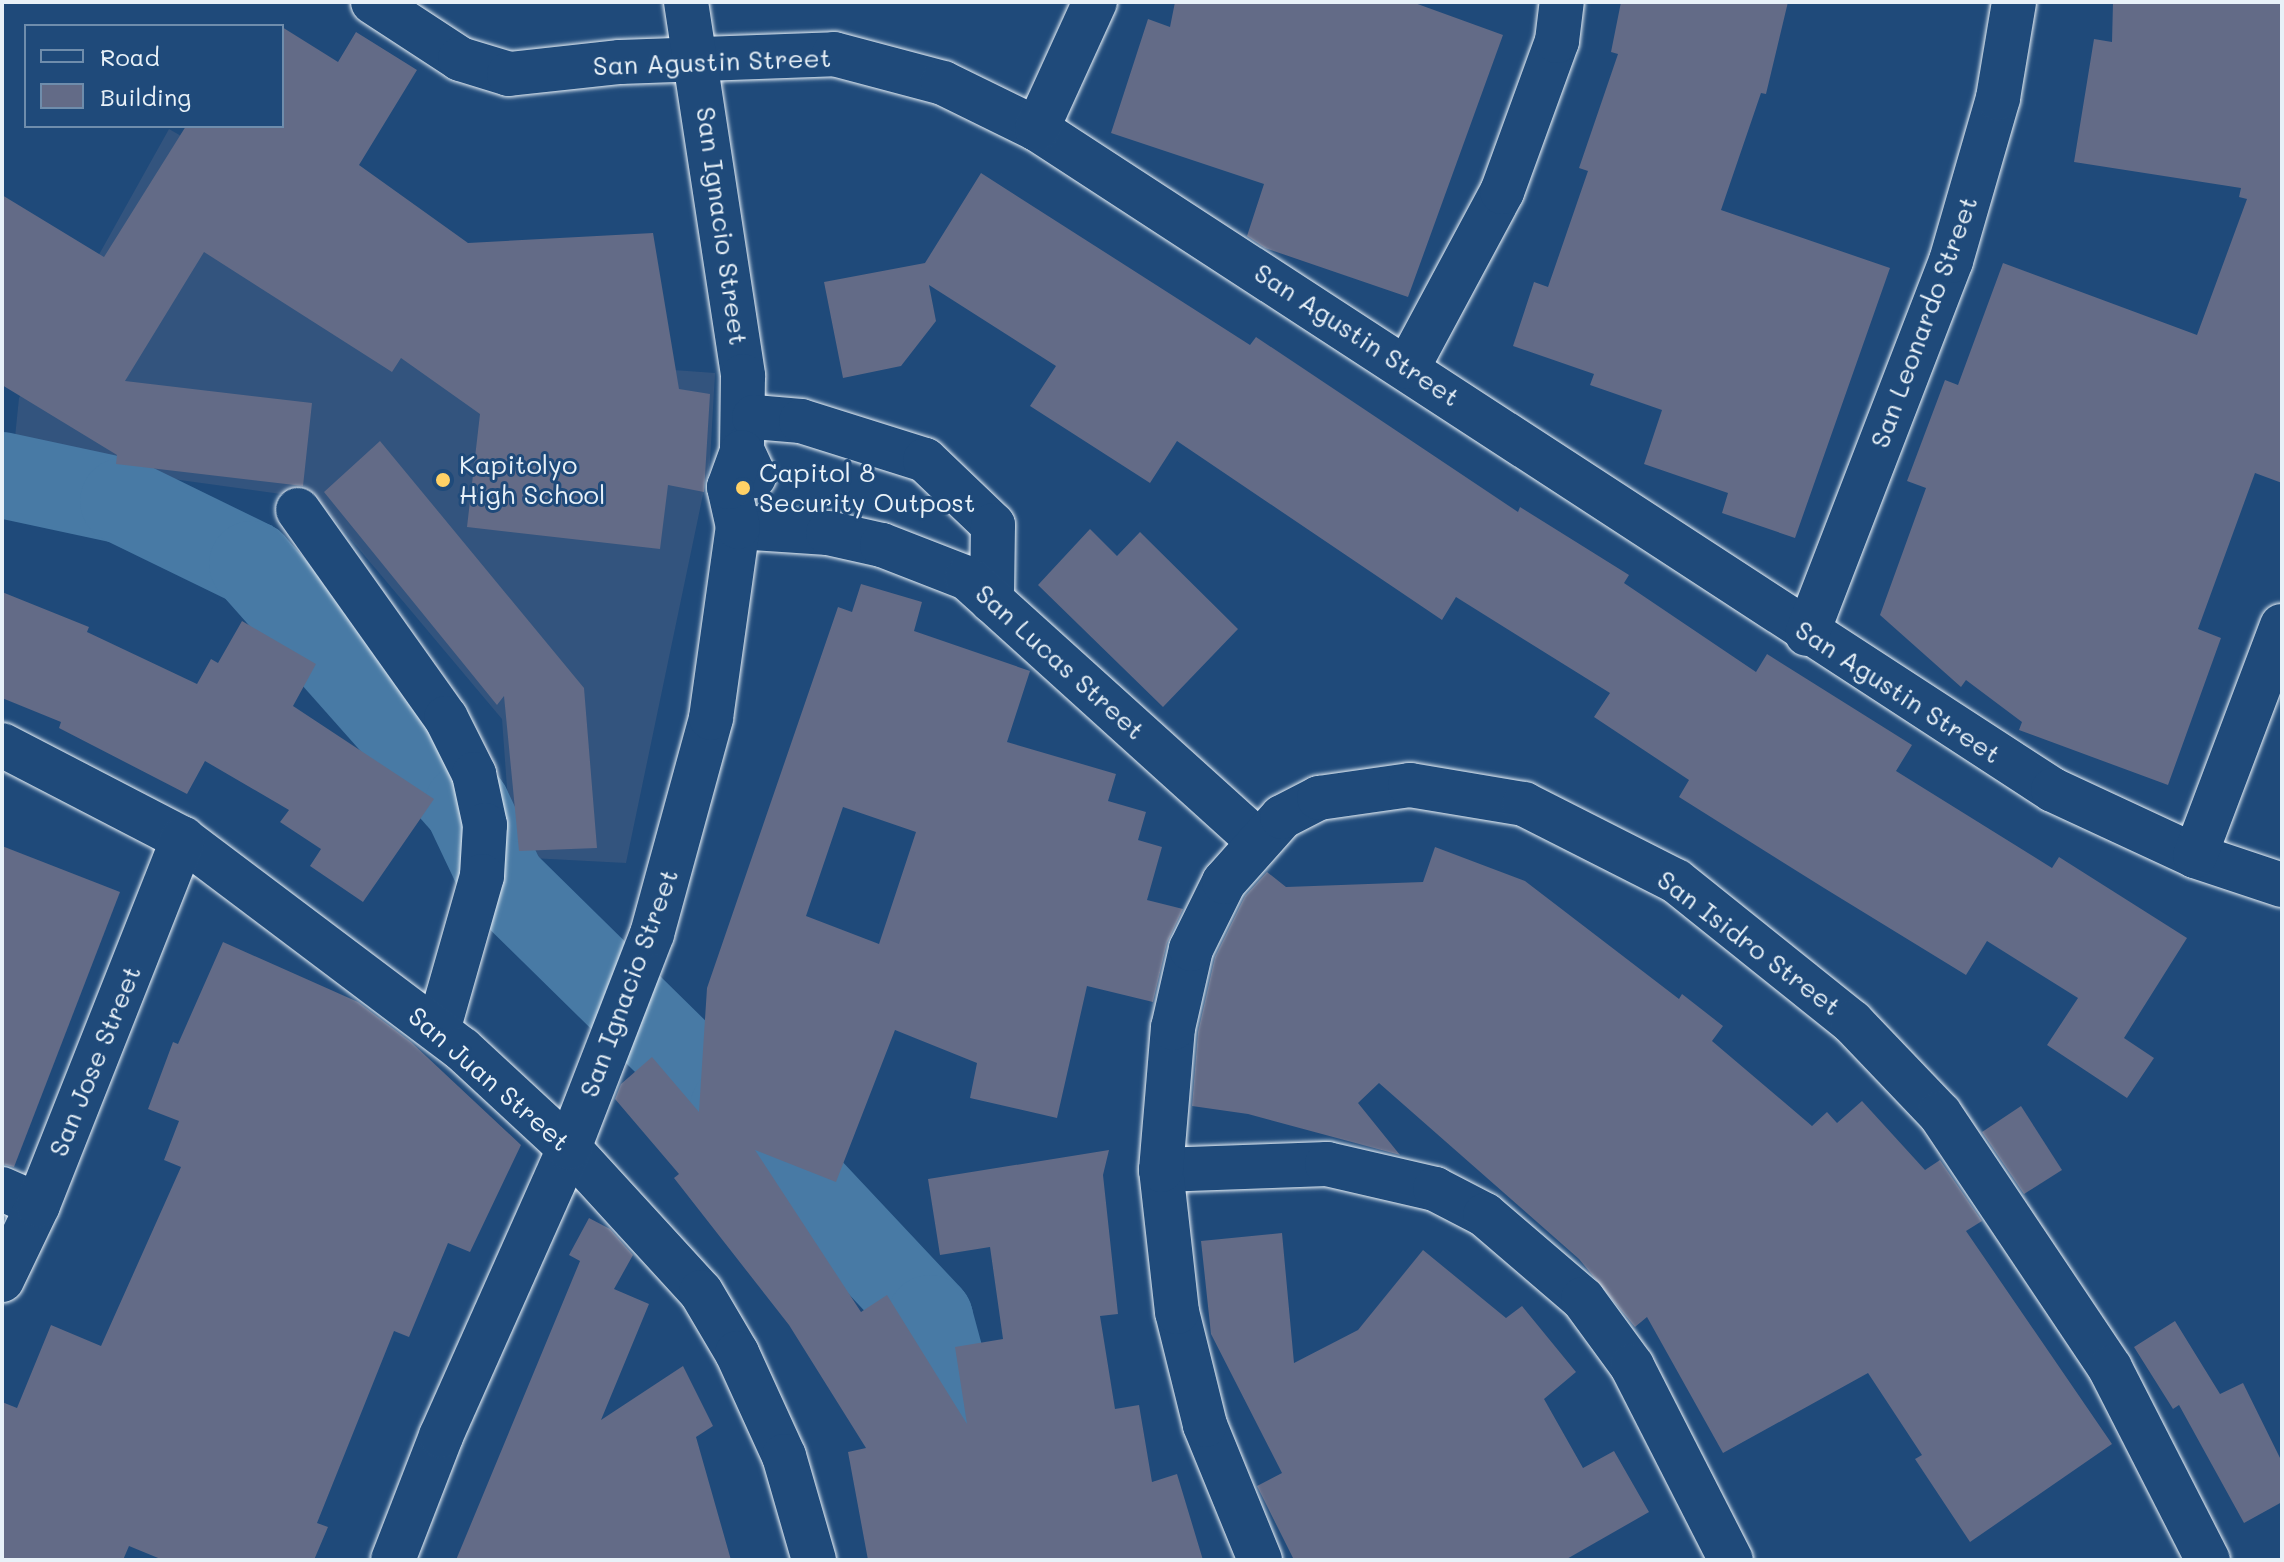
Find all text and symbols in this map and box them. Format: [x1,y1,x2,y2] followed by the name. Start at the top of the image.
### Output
[24,24,284,128] legend
[100,41,160,72] text: Road
[592,42,832,82] street label: San Agustin Street
[100,81,191,112] text: Building
[690,105,754,347] street label: San Ignacio Street
[1864,192,1984,452] street label: San Leonardo Street
[1249,257,1465,413] street label: San Agustin Street
[459,449,606,510] place label: Kapitolyo High School
[759,457,975,518] place label: Capitol 8 Security Outpost
[434,471,452,489] marker: Kapitolyo High School
[734,479,752,497] marker: Capitol 8 Security Outpost
[969,578,1151,746] street label: San Lucas Street
[1790,614,2006,770] street label: San Agustin Street
[1651,864,1847,1022] street label: San Isidro Street
[573,865,685,1101] street label: San Ignacio Street
[43,961,147,1161] street label: San Jose Street
[402,1000,576,1158] street label: San Juan Street

